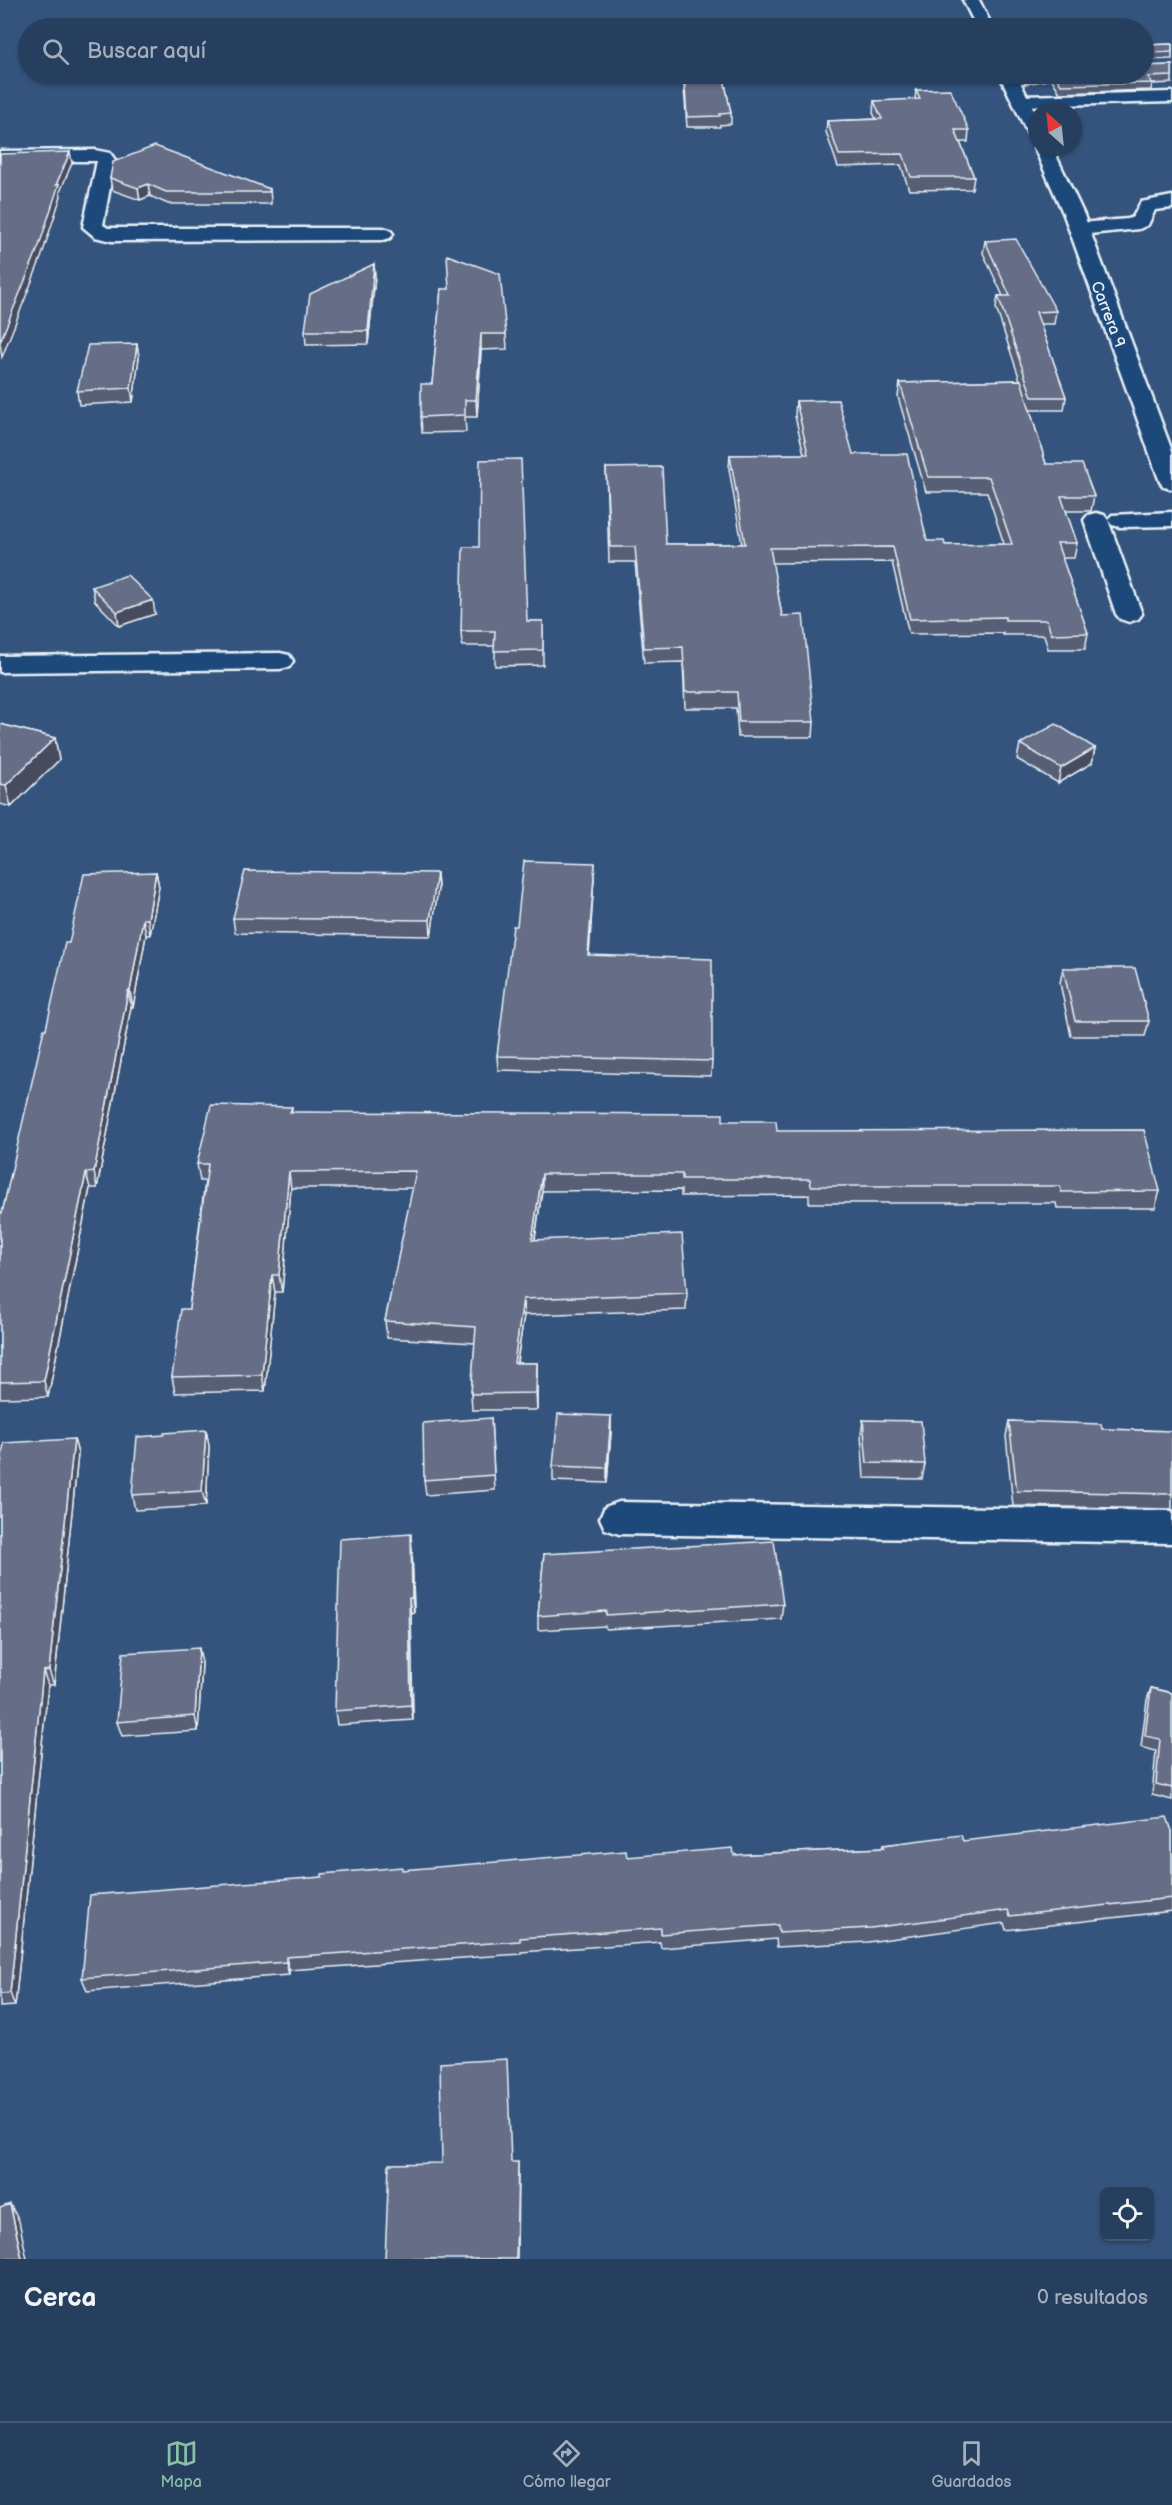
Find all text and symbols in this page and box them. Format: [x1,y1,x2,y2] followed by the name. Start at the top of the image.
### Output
[18,18,1154,84] search box
[39,35,72,68] icon: search
[87,38,206,65] text: Buscar aquí
[1028,102,1082,156] north arrow
[1086,279,1129,350] street label: Carrera 9
[1100,2187,1154,2241] map controls
[1100,2187,1154,2241] button: locate
[24,2283,96,2314] text: Cerca
[1037,2286,1148,2310] text: 0 resultados
[161,2437,202,2492] tab: Mapa
[523,2437,611,2492] tab: Cómo llegar
[932,2437,1011,2492] tab: Guardados

